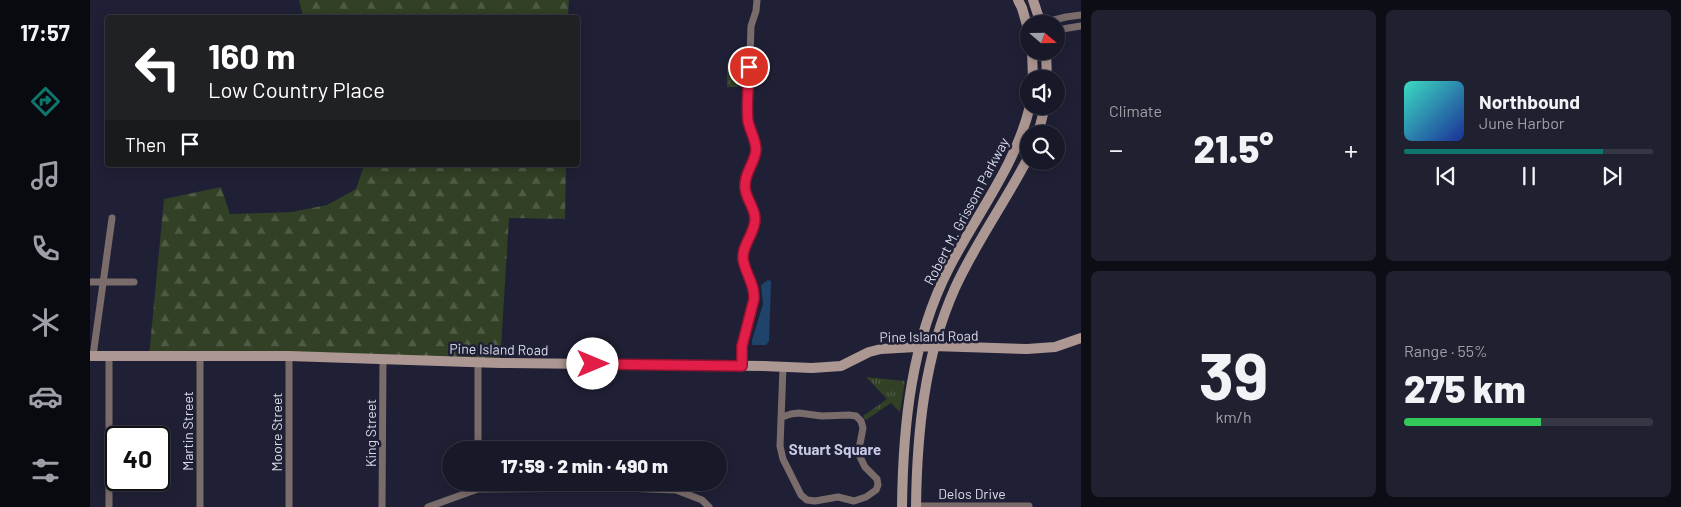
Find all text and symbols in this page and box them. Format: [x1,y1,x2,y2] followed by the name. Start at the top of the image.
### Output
[1020,15,1065,60] north arrow
[1020,15,1065,170] map controls
[20,19,70,45] text: 17:57
[208,34,295,76] text: 160 m
[125,35,190,100] icon: left
[728,46,770,88] pin
[735,53,763,81] icon: arrive
[1020,70,1065,115] button: sound
[208,76,385,102] text: Low Country Place
[28,84,63,119] icon: directions
[1479,90,1580,113] text: Northbound
[1109,101,1162,120] text: Climate
[1479,113,1565,132] text: June Harbor
[1020,125,1065,170] button: search
[1193,125,1274,171] text: 21.5°
[176,130,204,158] icon: arrive
[1109,132,1123,166] text: −
[1344,132,1358,166] text: +
[125,133,166,156] text: Then
[920,134,1012,288] street label: Robert M. Grissom Parkway
[28,158,63,193] icon: music
[1432,162,1460,190] icon: previous
[1515,162,1543,190] icon: pause
[1598,162,1626,190] icon: next
[28,231,63,266] icon: phone
[28,305,63,340] icon: climate
[879,327,979,345] street label: Pine Island Road
[1199,335,1268,413] text: 39
[566,337,618,389] position arrow
[449,340,549,358] street label: Pine Island Road
[1404,341,1487,360] text: Range · 55%
[1404,365,1526,411] text: 275 km
[28,379,63,414] icon: car
[179,391,196,471] street label: Martin Street
[268,393,285,471] street label: Moore Street
[362,399,379,467] street label: King Street
[1215,407,1252,426] text: km/h
[105,426,170,491] speed limit sign: 40
[789,440,881,458] district label: Stuart Square
[28,453,63,488] icon: filters
[501,454,668,477] text: 17:59 · 2 min · 490 m
[938,485,1006,502] street label: Delos Drive

